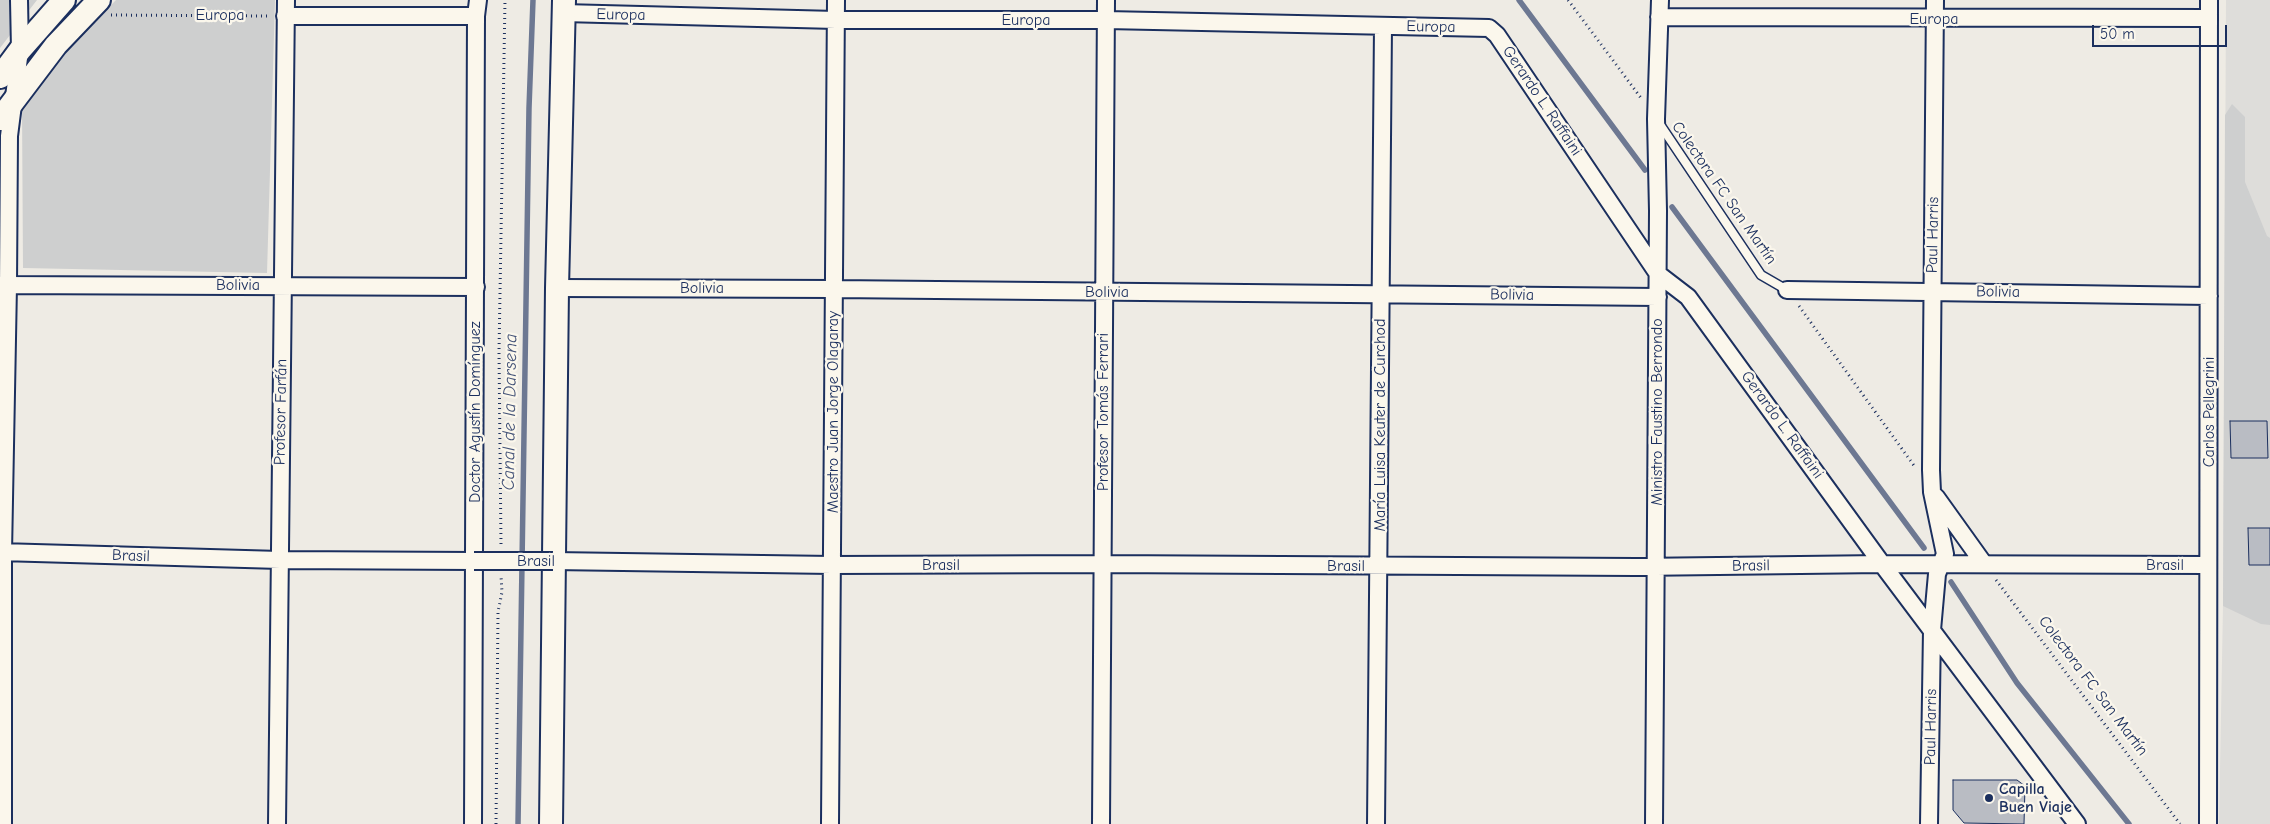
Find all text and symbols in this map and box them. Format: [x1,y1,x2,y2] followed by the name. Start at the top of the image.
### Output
[195,5,245,25] street label: Europa
[596,5,646,25] street label: Europa
[1909,9,1959,29] street label: Europa
[1001,10,1051,30] street label: Europa
[2095,15,2230,47] scale bar
[1406,17,1456,37] street label: Europa
[2100,25,2135,43] text: 50 m
[1498,42,1586,160] street label: Gerardo L. Raffaini
[1667,118,1781,268] street label: Colectora FC San Martín
[1923,197,1943,273] street label: Paul Harris
[216,275,260,295] street label: Bolivia
[680,278,724,298] street label: Bolivia
[1085,282,1129,302] street label: Bolivia
[1976,282,2020,302] street label: Bolivia
[1490,285,1534,305] street label: Bolivia
[823,311,843,513] street label: Maestro Juan Jorge Olagaray
[1370,318,1390,532] street label: María Luisa Keuter de Curchod
[1647,318,1667,506] street label: Ministro Faustino Berrondo
[465,321,485,503] street label: Doctor Agustín Domínguez
[498,333,522,491] water label: Canal de la Darsena
[1093,333,1113,491] street label: Profesor Tomás Ferrari
[2199,357,2219,467] street label: Carlos Pellegrini
[270,359,292,465] street label: Profesor Farfán
[1737,367,1827,483] street label: Gerardo L. Raffaini
[112,546,150,566] street label: Brasil
[517,551,555,571] street label: Brasil
[922,555,960,575] street label: Brasil
[2146,555,2184,575] street label: Brasil
[1327,556,1365,576] street label: Brasil
[1732,556,1770,576] street label: Brasil
[2034,612,2152,760] street label: Colectora FC San Martín
[1921,689,1941,765] street label: Paul Harris
[1999,779,2072,817] place label: Capilla Buen Viaje
[1983,792,1995,804] marker: Capilla Buen Viaje

